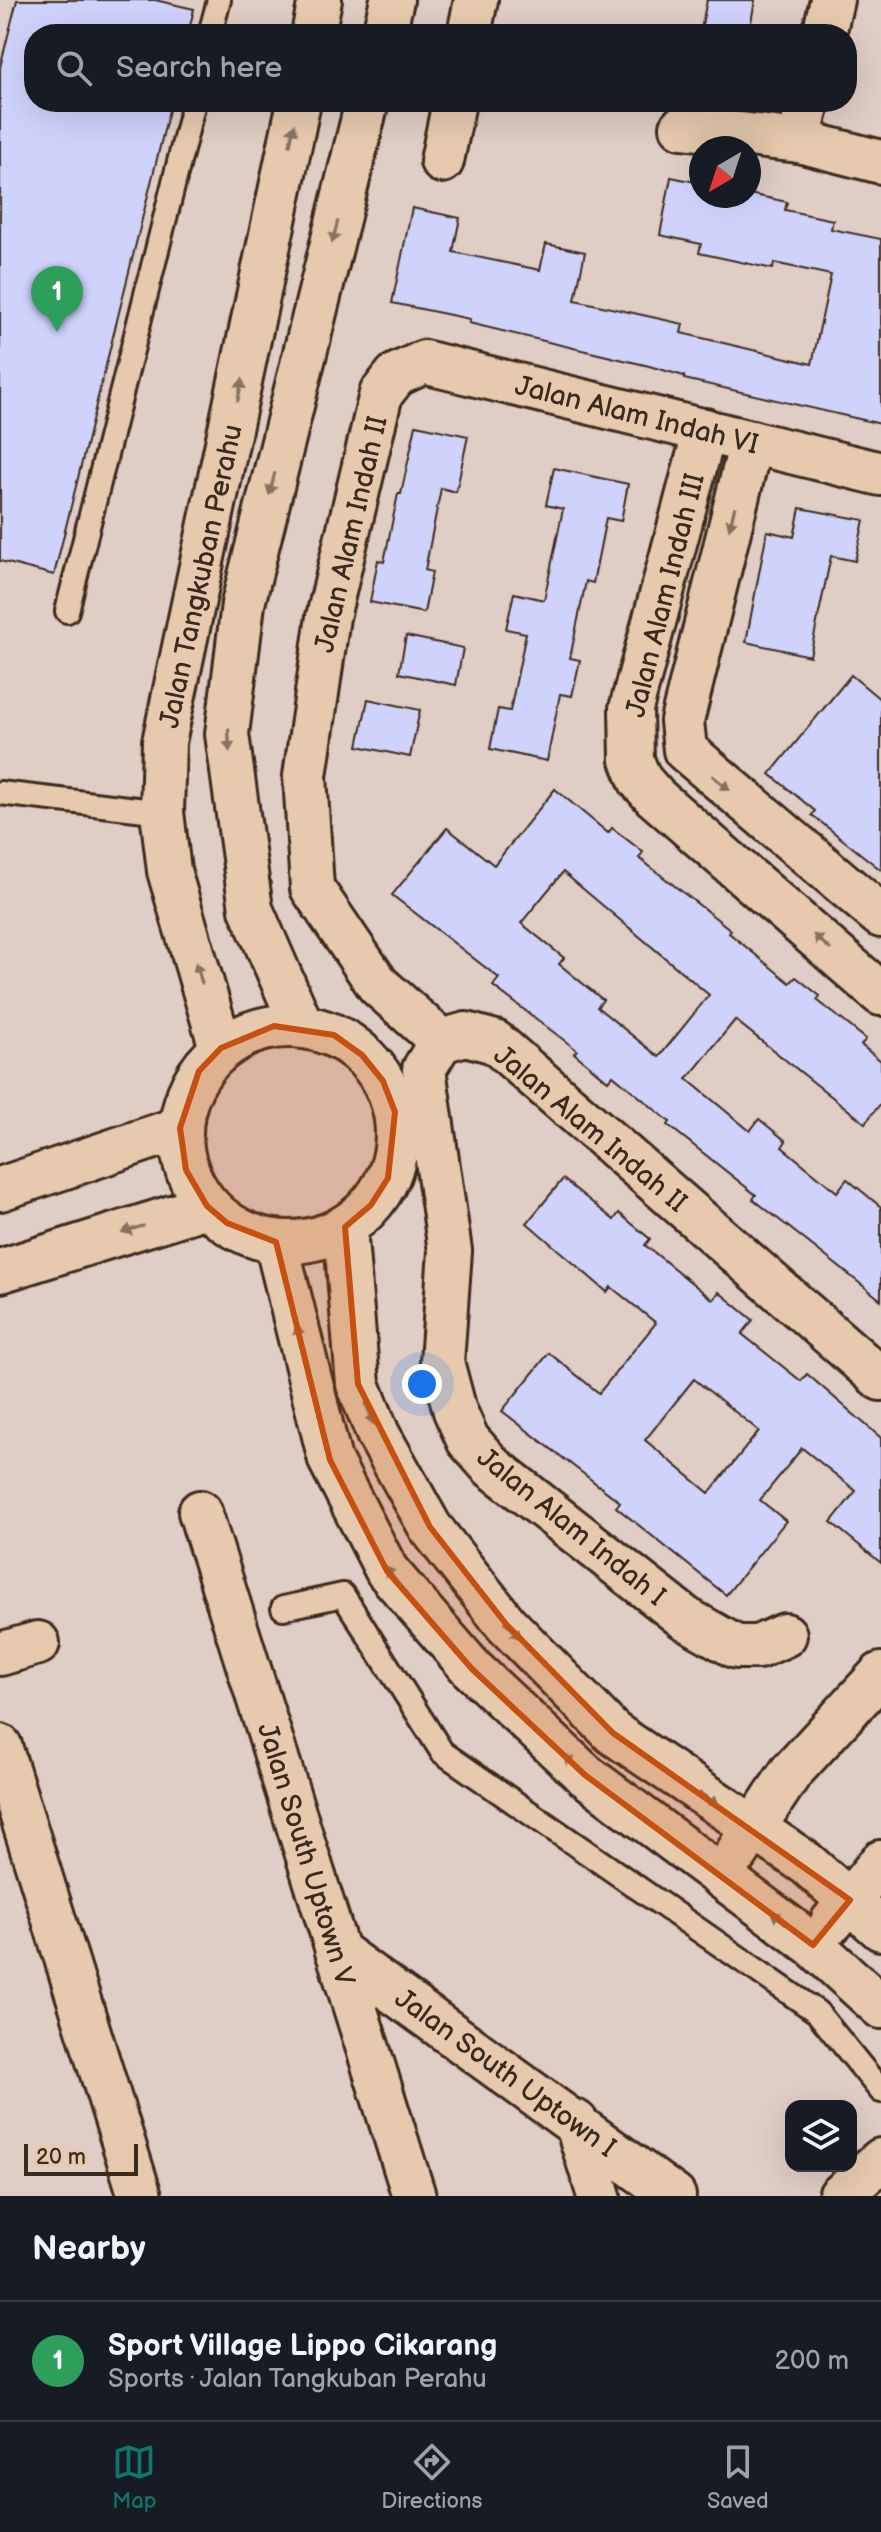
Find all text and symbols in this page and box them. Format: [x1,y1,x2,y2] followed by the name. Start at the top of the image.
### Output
[24,24,857,112] search box
[52,46,96,90] icon: search
[116,50,282,86] text: Search here
[286,123,299,148] one-way arrow
[689,136,761,208] north arrow
[328,220,341,245] one-way arrow
[31,266,83,332] pin: 1
[512,369,762,462] street label: Jalan Alam Indah VI
[234,377,247,402] one-way arrow
[308,413,395,656] street label: Jalan Alam Indah II
[153,421,250,731] street label: Jalan Tangkuban Perahu
[619,470,712,721] street label: Jalan Alam Indah III
[266,472,278,497] one-way arrow
[726,505,738,530] one-way arrow
[223,728,236,753] one-way arrow
[711,774,731,791] one-way arrow
[813,934,832,952] one-way arrow
[192,961,205,985] one-way arrow
[487,1039,693,1219] street label: Jalan Alam Indah II
[120,1224,144,1236] one-way arrow
[293,1323,305,1348] one-way arrow
[402,1364,442,1404] your location
[364,1402,377,1426] one-way arrow
[470,1441,672,1613] street label: Jalan Alam Indah I
[385,1566,401,1586] one-way arrow
[503,1620,521,1639] one-way arrow
[250,1719,361,1990] street label: Jalan South Uptown V
[563,1755,582,1773] one-way arrow
[698,1791,719,1806] one-way arrow
[770,1911,790,1928] one-way arrow
[388,1982,622,2164] street label: Jalan South Uptown I
[785,2100,857,2172] map controls
[785,2100,857,2172] button: layers
[24,2140,138,2176] scale bar
[36,2144,86,2171] text: 20 m
[32,2228,146,2269] text: Nearby
[108,2328,497,2364] text: Sport Village Lippo Cikarang
[53,2346,63,2377] text: 1
[775,2346,849,2377] text: 200 m
[108,2364,487,2395] text: Sports · Jalan Tangkuban Perahu
[112,2440,157,2515] tab: Map
[381,2440,482,2515] tab: Directions
[707,2440,769,2515] tab: Saved

